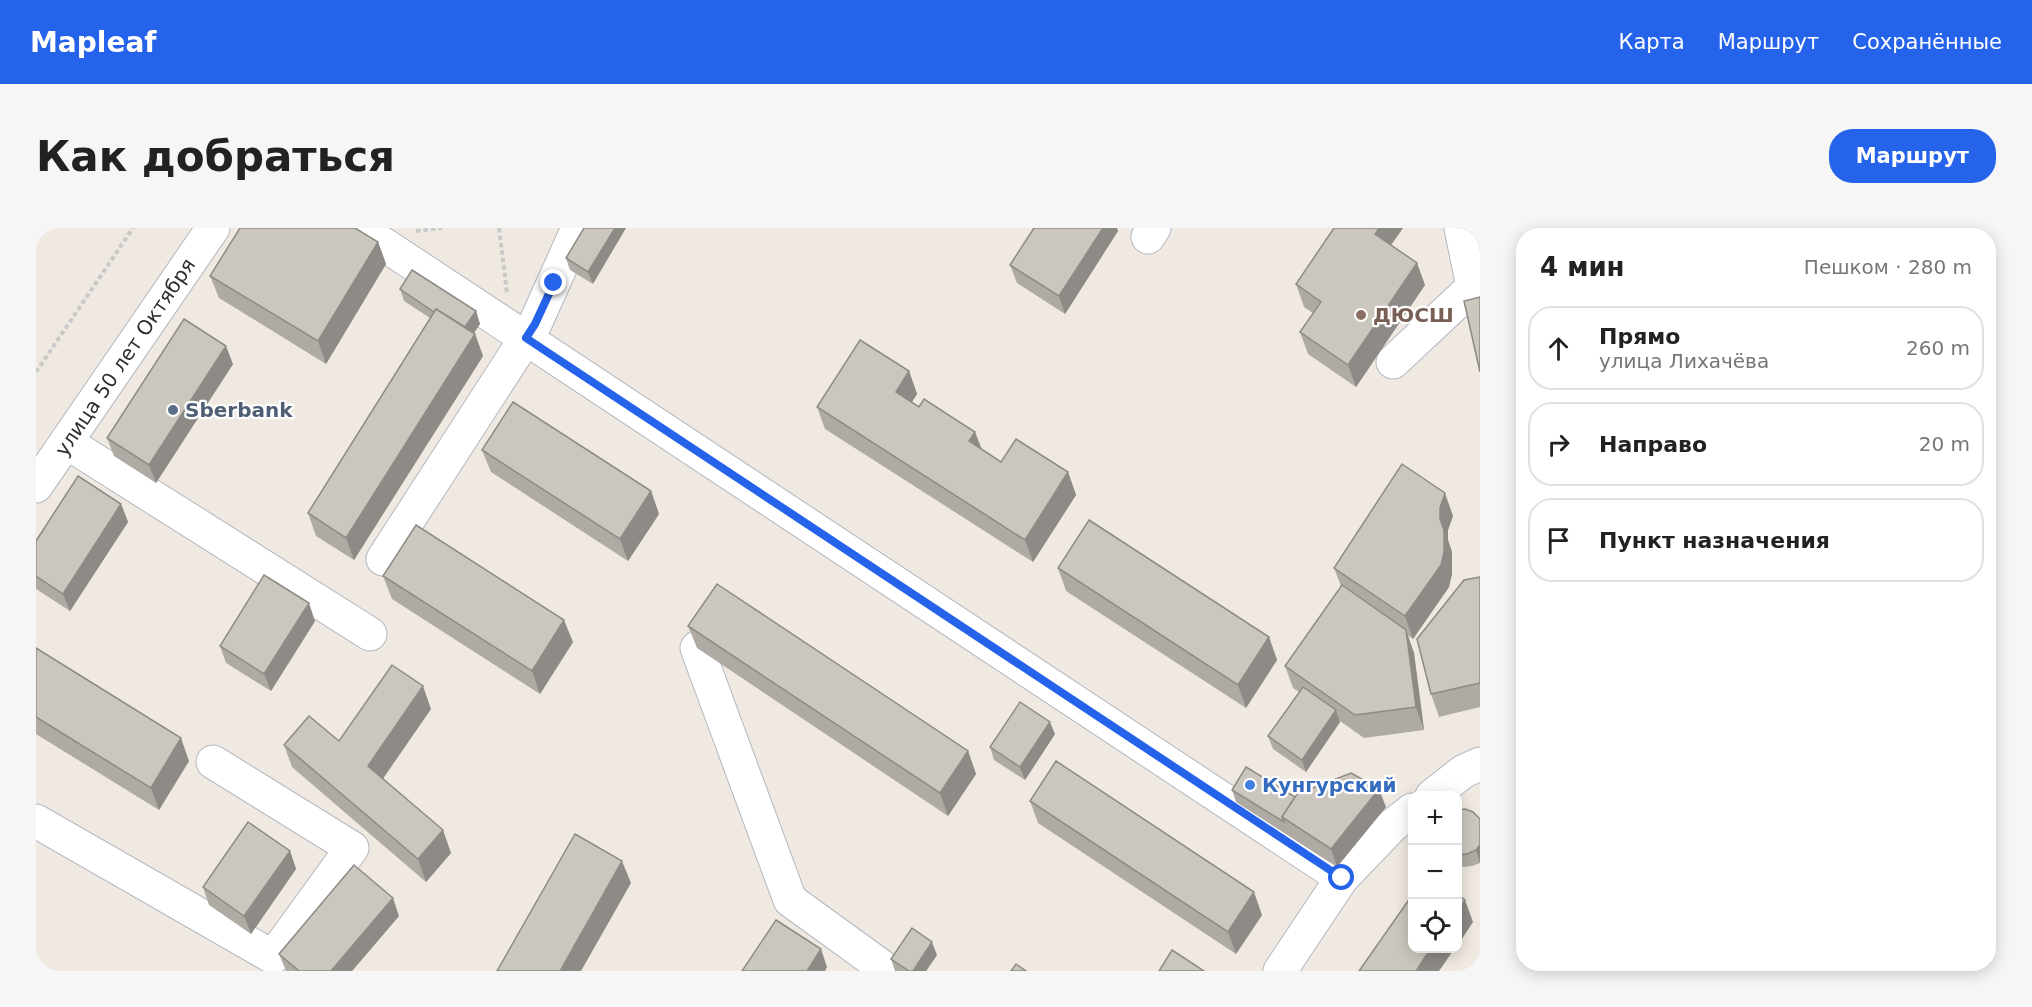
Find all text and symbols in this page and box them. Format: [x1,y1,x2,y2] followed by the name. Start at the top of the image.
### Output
[30,26,156,59] text: Mapleaf
[1619,30,1685,54] text: Карта
[1718,30,1819,54] text: Маршрут
[1852,30,2002,54] text: Сохранённые
[1829,129,1996,183] button: Маршрут
[36,132,395,181] text: Как добраться
[1540,252,1625,282] text: 4 мин
[50,254,200,460] street label: улица 50 лет Октября
[1804,255,1972,279] text: Пешком · 280 m
[540,269,566,295] route end
[1373,303,1454,327] place label: ДЮСШ
[1354,308,1368,322] marker: ДЮСШ
[1599,324,1680,349] text: Прямо
[1542,332,1575,365] icon: ahead
[1906,336,1970,360] text: 260 m
[1599,349,1769,373] text: улица Лихачёва
[185,398,293,422] place label: Sberbank
[166,403,180,417] marker: Sberbank
[1542,428,1575,461] icon: right
[1599,432,1707,457] text: Направо
[1919,432,1970,456] text: 20 m
[1542,524,1575,557] icon: arrive
[1599,528,1830,553] text: Пункт назначения
[1262,773,1396,797] place label: Кунгурский
[1243,778,1257,792] marker: Кунгурский
[1408,791,1462,953] map controls
[1408,791,1462,845] button: +
[1408,845,1462,899] button: −
[1328,864,1354,890] route start
[1408,899,1462,953] button: locate

